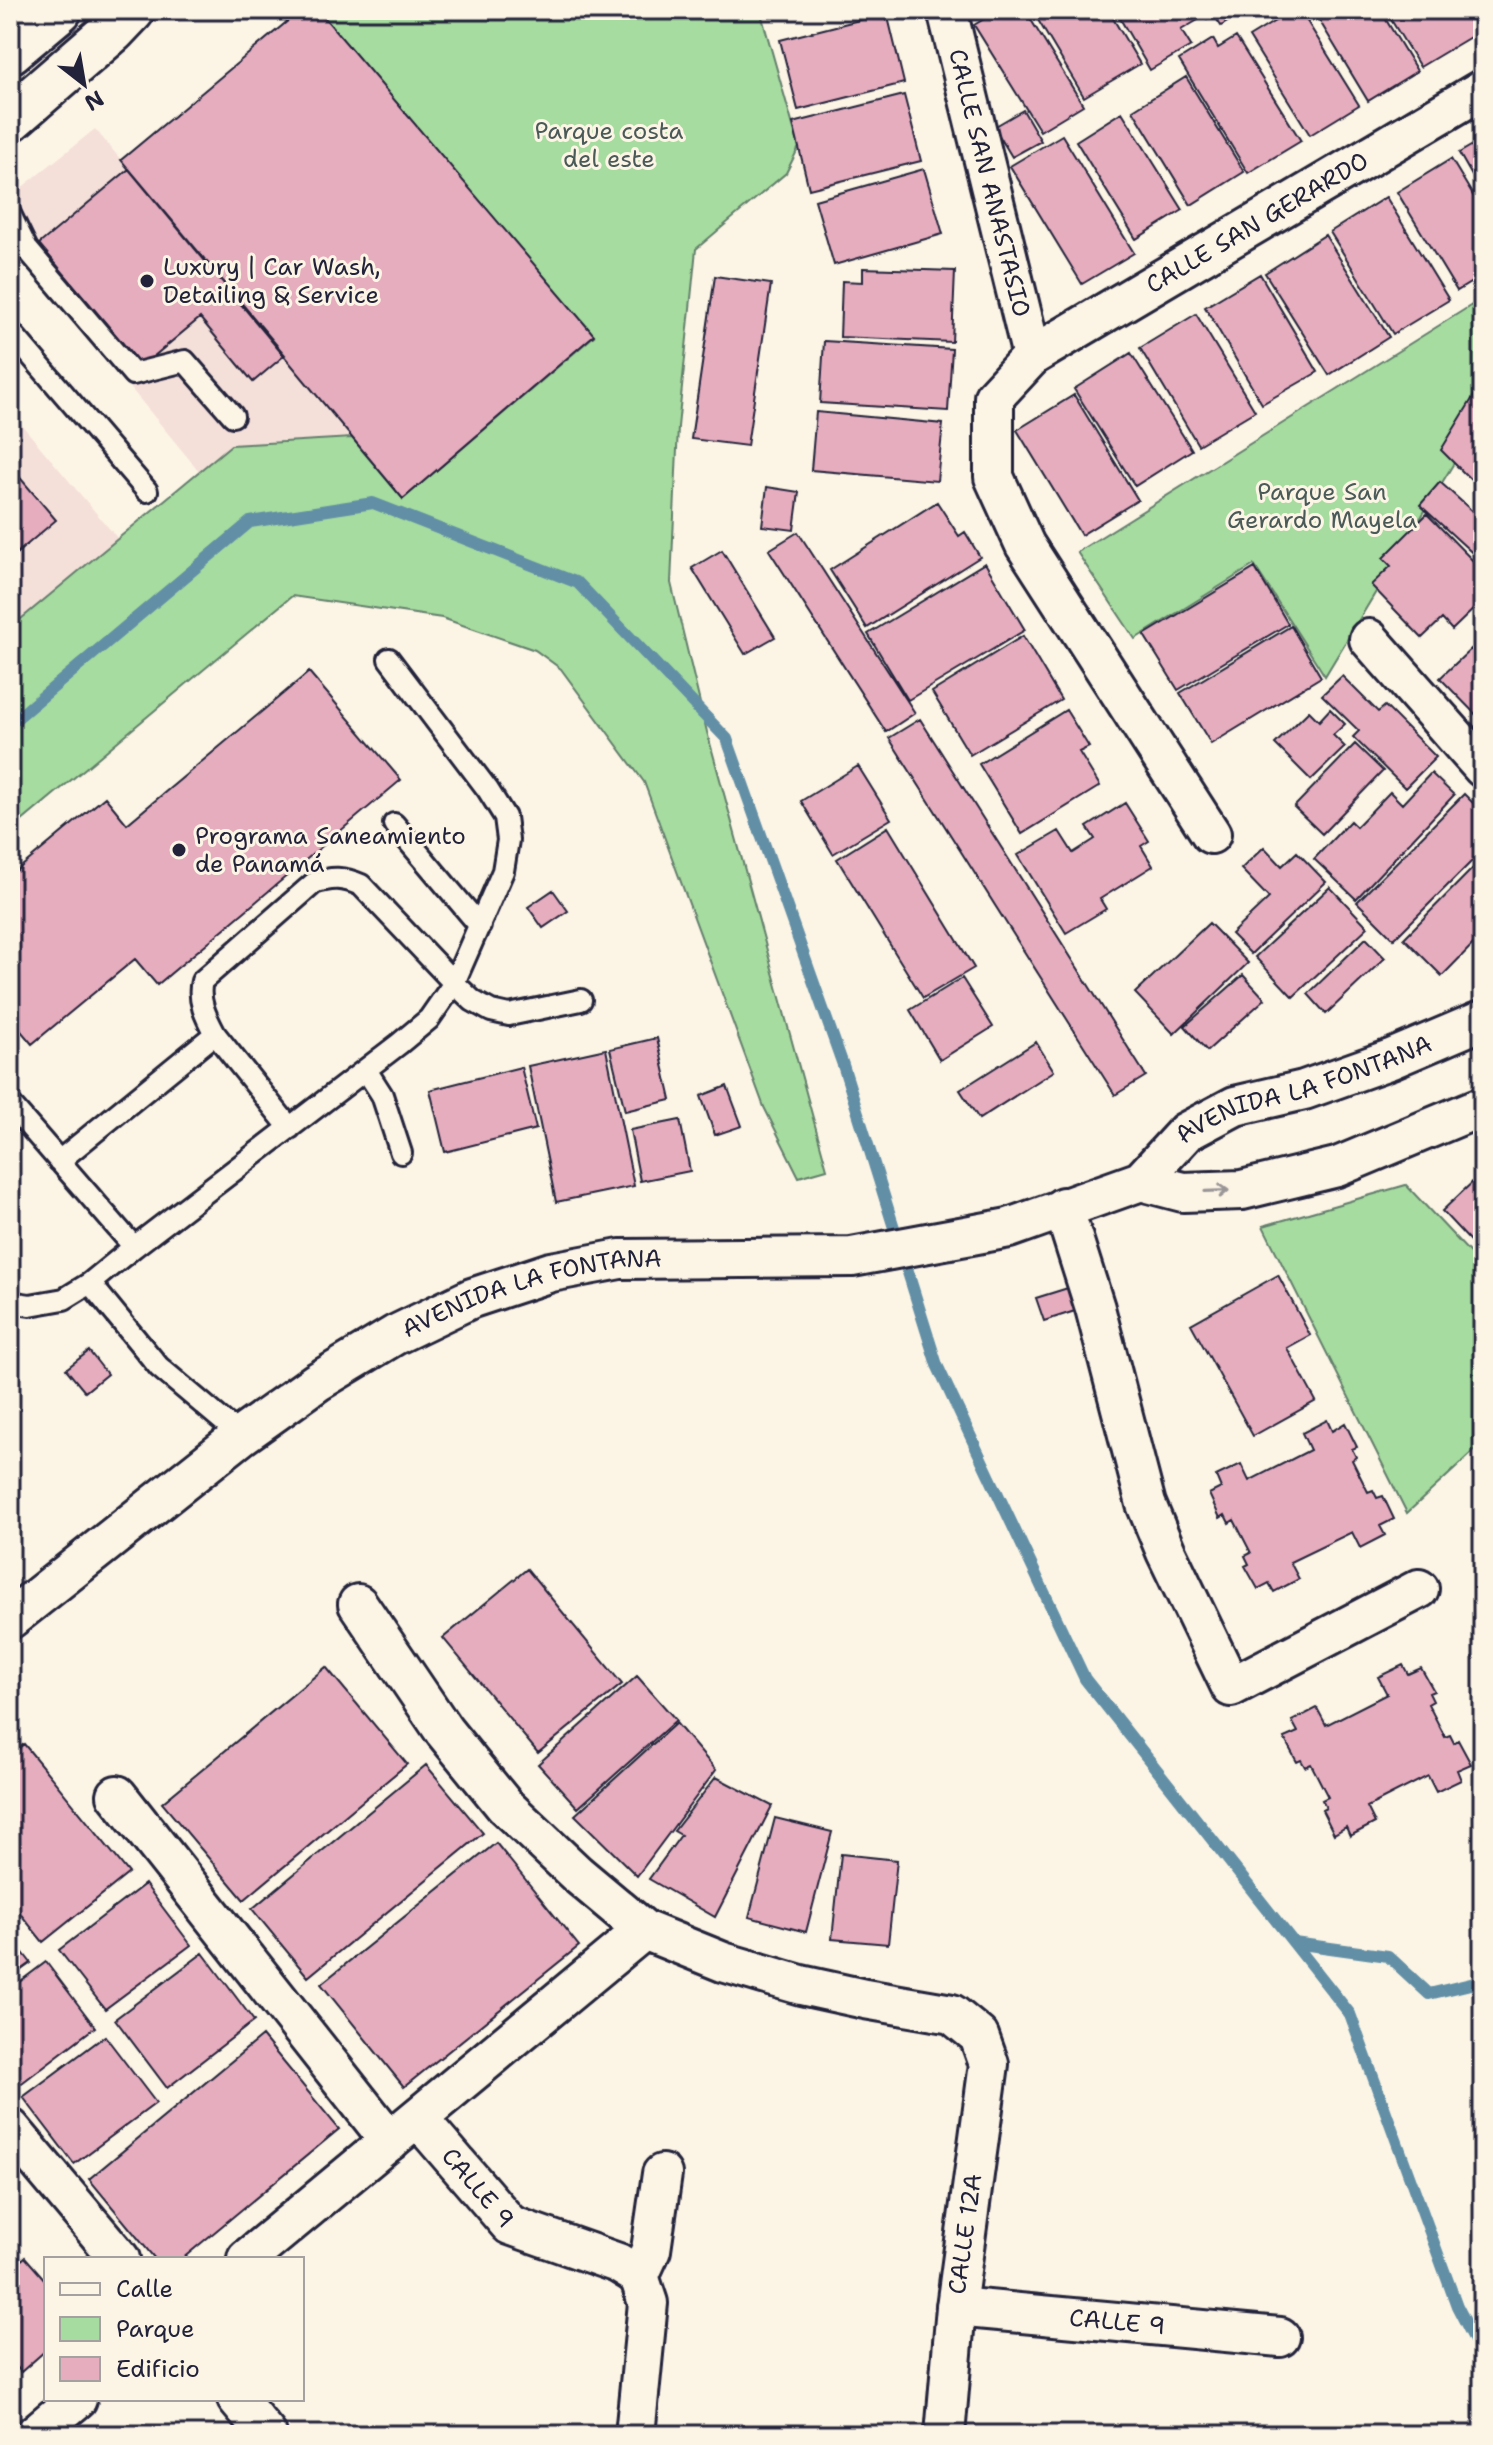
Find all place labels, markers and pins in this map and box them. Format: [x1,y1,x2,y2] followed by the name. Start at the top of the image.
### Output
[163,251,381,311] place label: Luxury | Car Wash, Detailing & Service
[138,272,156,290] marker: Luxury | Car Wash, Detailing & Service
[195,820,466,880] place label: Programa Saneamiento de Panamá
[170,841,188,859] marker: Programa Saneamiento de Panamá

